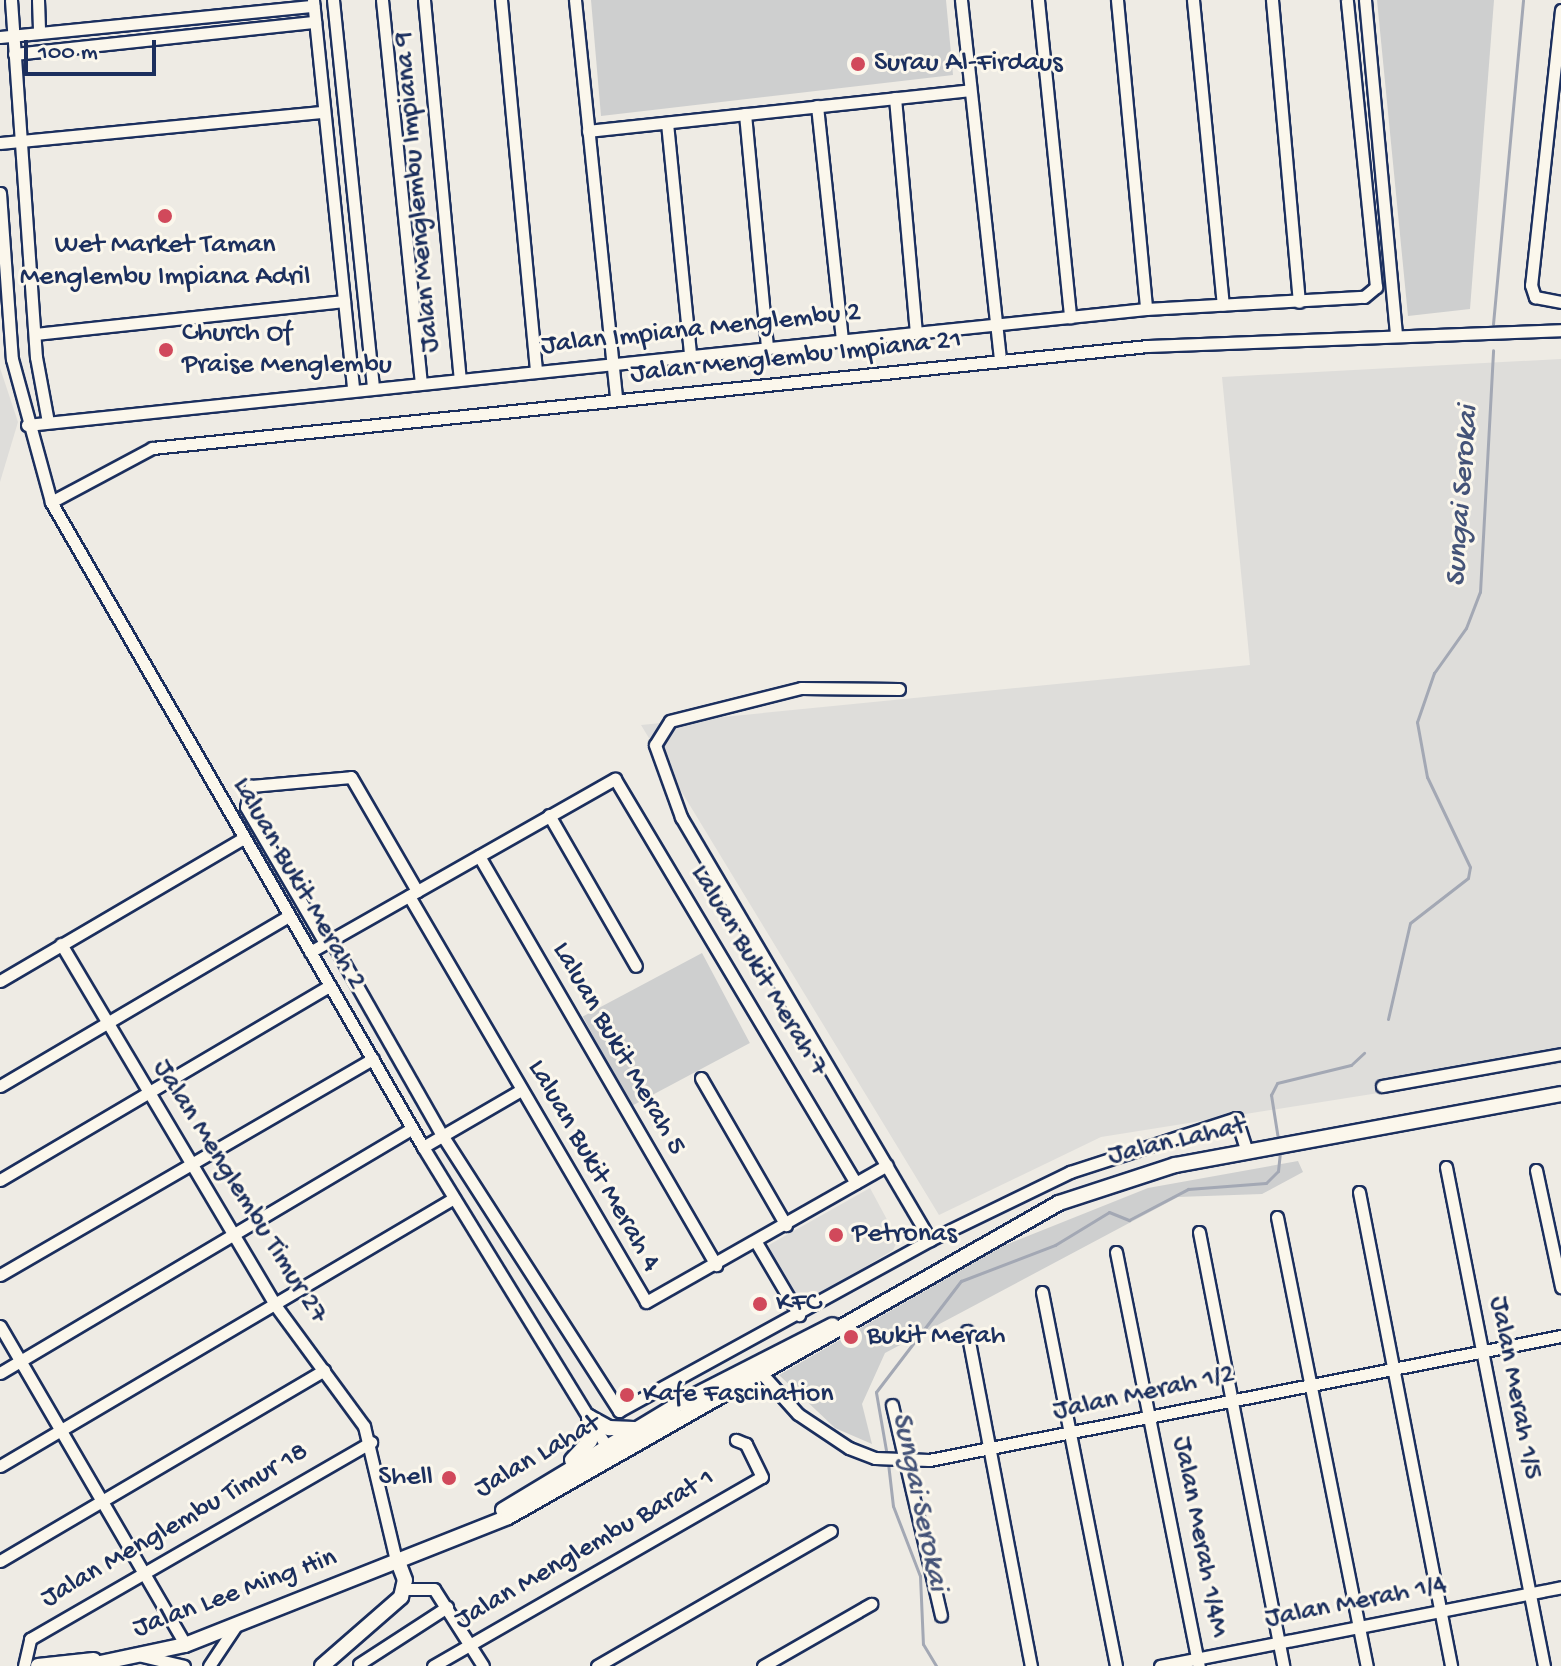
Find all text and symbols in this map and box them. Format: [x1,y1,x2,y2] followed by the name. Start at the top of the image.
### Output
[28,24,160,74] scale bar
[387,30,449,354] street label: Jalan Menglembu Impiana 9
[38,39,98,68] text: 100 m
[874,47,1063,81] place label: Surau Al-Firdaus
[849,55,867,73] marker: Surau Al-Firdaus
[156,207,174,225] marker: Wet Market Taman Menglembu Impiana Adril
[20,229,310,295] place label: Wet Market Taman Menglembu Impiana Adril
[539,296,863,364] street label: Jalan Impiana Menglembu 2
[182,317,392,383] place label: Church Of Praise Menglembu
[629,324,963,392] street label: Jalan Menglembu Impiana 21
[157,341,175,359] marker: Church Of Praise Menglembu
[1440,404,1488,588] water label: Sungai Serokai
[224,772,372,996] street label: Laluan Bukit Merah 2
[682,859,834,1083] street label: Laluan Bukit Merah 7
[543,937,693,1161] street label: Laluan Bukit Merah 5
[144,1054,334,1330] street label: Jalan Menglembu Timur 27
[519,1054,667,1278] street label: Laluan Bukit Merah 4
[1105,1110,1249,1174] street label: Jalan Lahat
[852,1218,957,1252] place label: Petronas
[827,1226,845,1244] marker: Petronas
[776,1287,821,1321] place label: KFC
[1480,1294,1548,1482] street label: Jalan Merah 1/5
[751,1295,769,1313] marker: KFC
[867,1320,1005,1354] place label: Bukit Merah
[842,1328,860,1346] marker: Bukit Merah
[1050,1358,1238,1430] street label: Jalan Merah 1/2
[643,1378,834,1412] place label: Kafe Fascination
[618,1386,636,1404] marker: Kafe Fascination
[469,1407,607,1507] street label: Jalan Lahat
[882,1409,954,1595] water label: Sungai Serokai
[1163,1434,1235,1640] street label: Jalan Merah 1/4M
[35,1436,315,1616] street label: Jalan Menglembu Timur 18
[378,1461,433,1495] place label: Shell
[449,1462,721,1638] street label: Jalan Menglembu Barat 1
[440,1469,458,1487] marker: Shell
[128,1542,342,1646] street label: Jalan Lee Ming Hin
[1262,1569,1450,1637] street label: Jalan Merah 1/4

